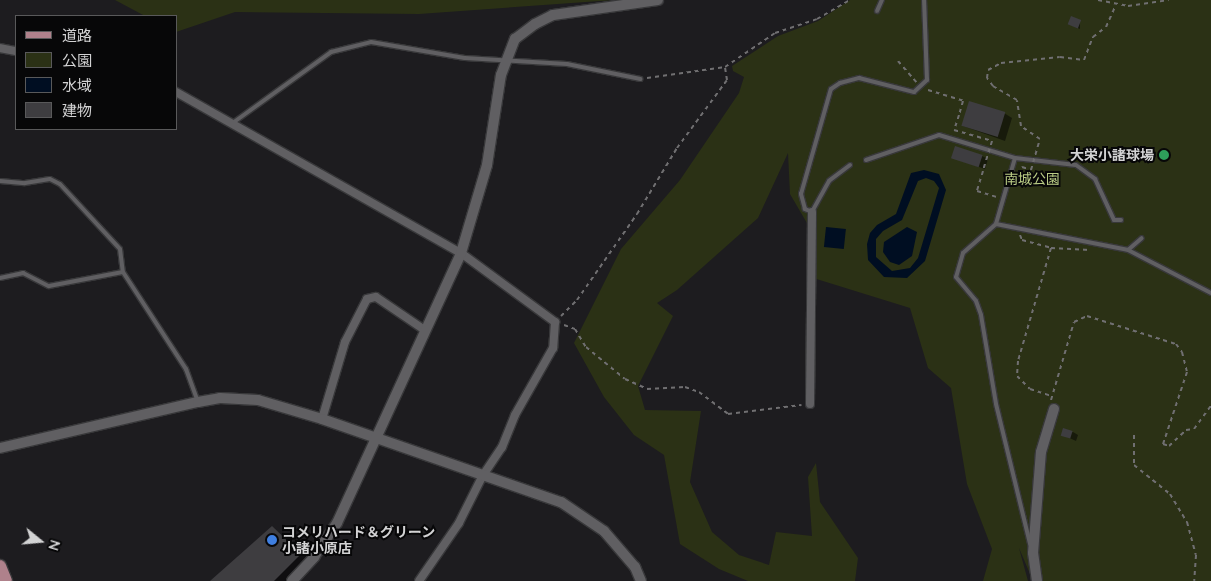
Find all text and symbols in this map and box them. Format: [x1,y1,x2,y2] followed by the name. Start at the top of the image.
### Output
[15,15,178,130] legend
[62,26,92,45] text: 道路
[62,51,92,70] text: 公園
[62,76,92,95] text: 水域
[62,101,92,120] text: 建物
[1070,147,1154,163] place label: 大栄小諸球場
[1158,149,1170,161] marker: 大栄小諸球場
[1004,171,1060,187] park label: 南城公園
[15,516,65,566] north arrow
[282,524,436,556] place label: コメリハード＆グリーン 小諸小原店
[266,534,278,546] marker: コメリハード＆グリーン 小諸小原店
[44,538,64,553] text: N

